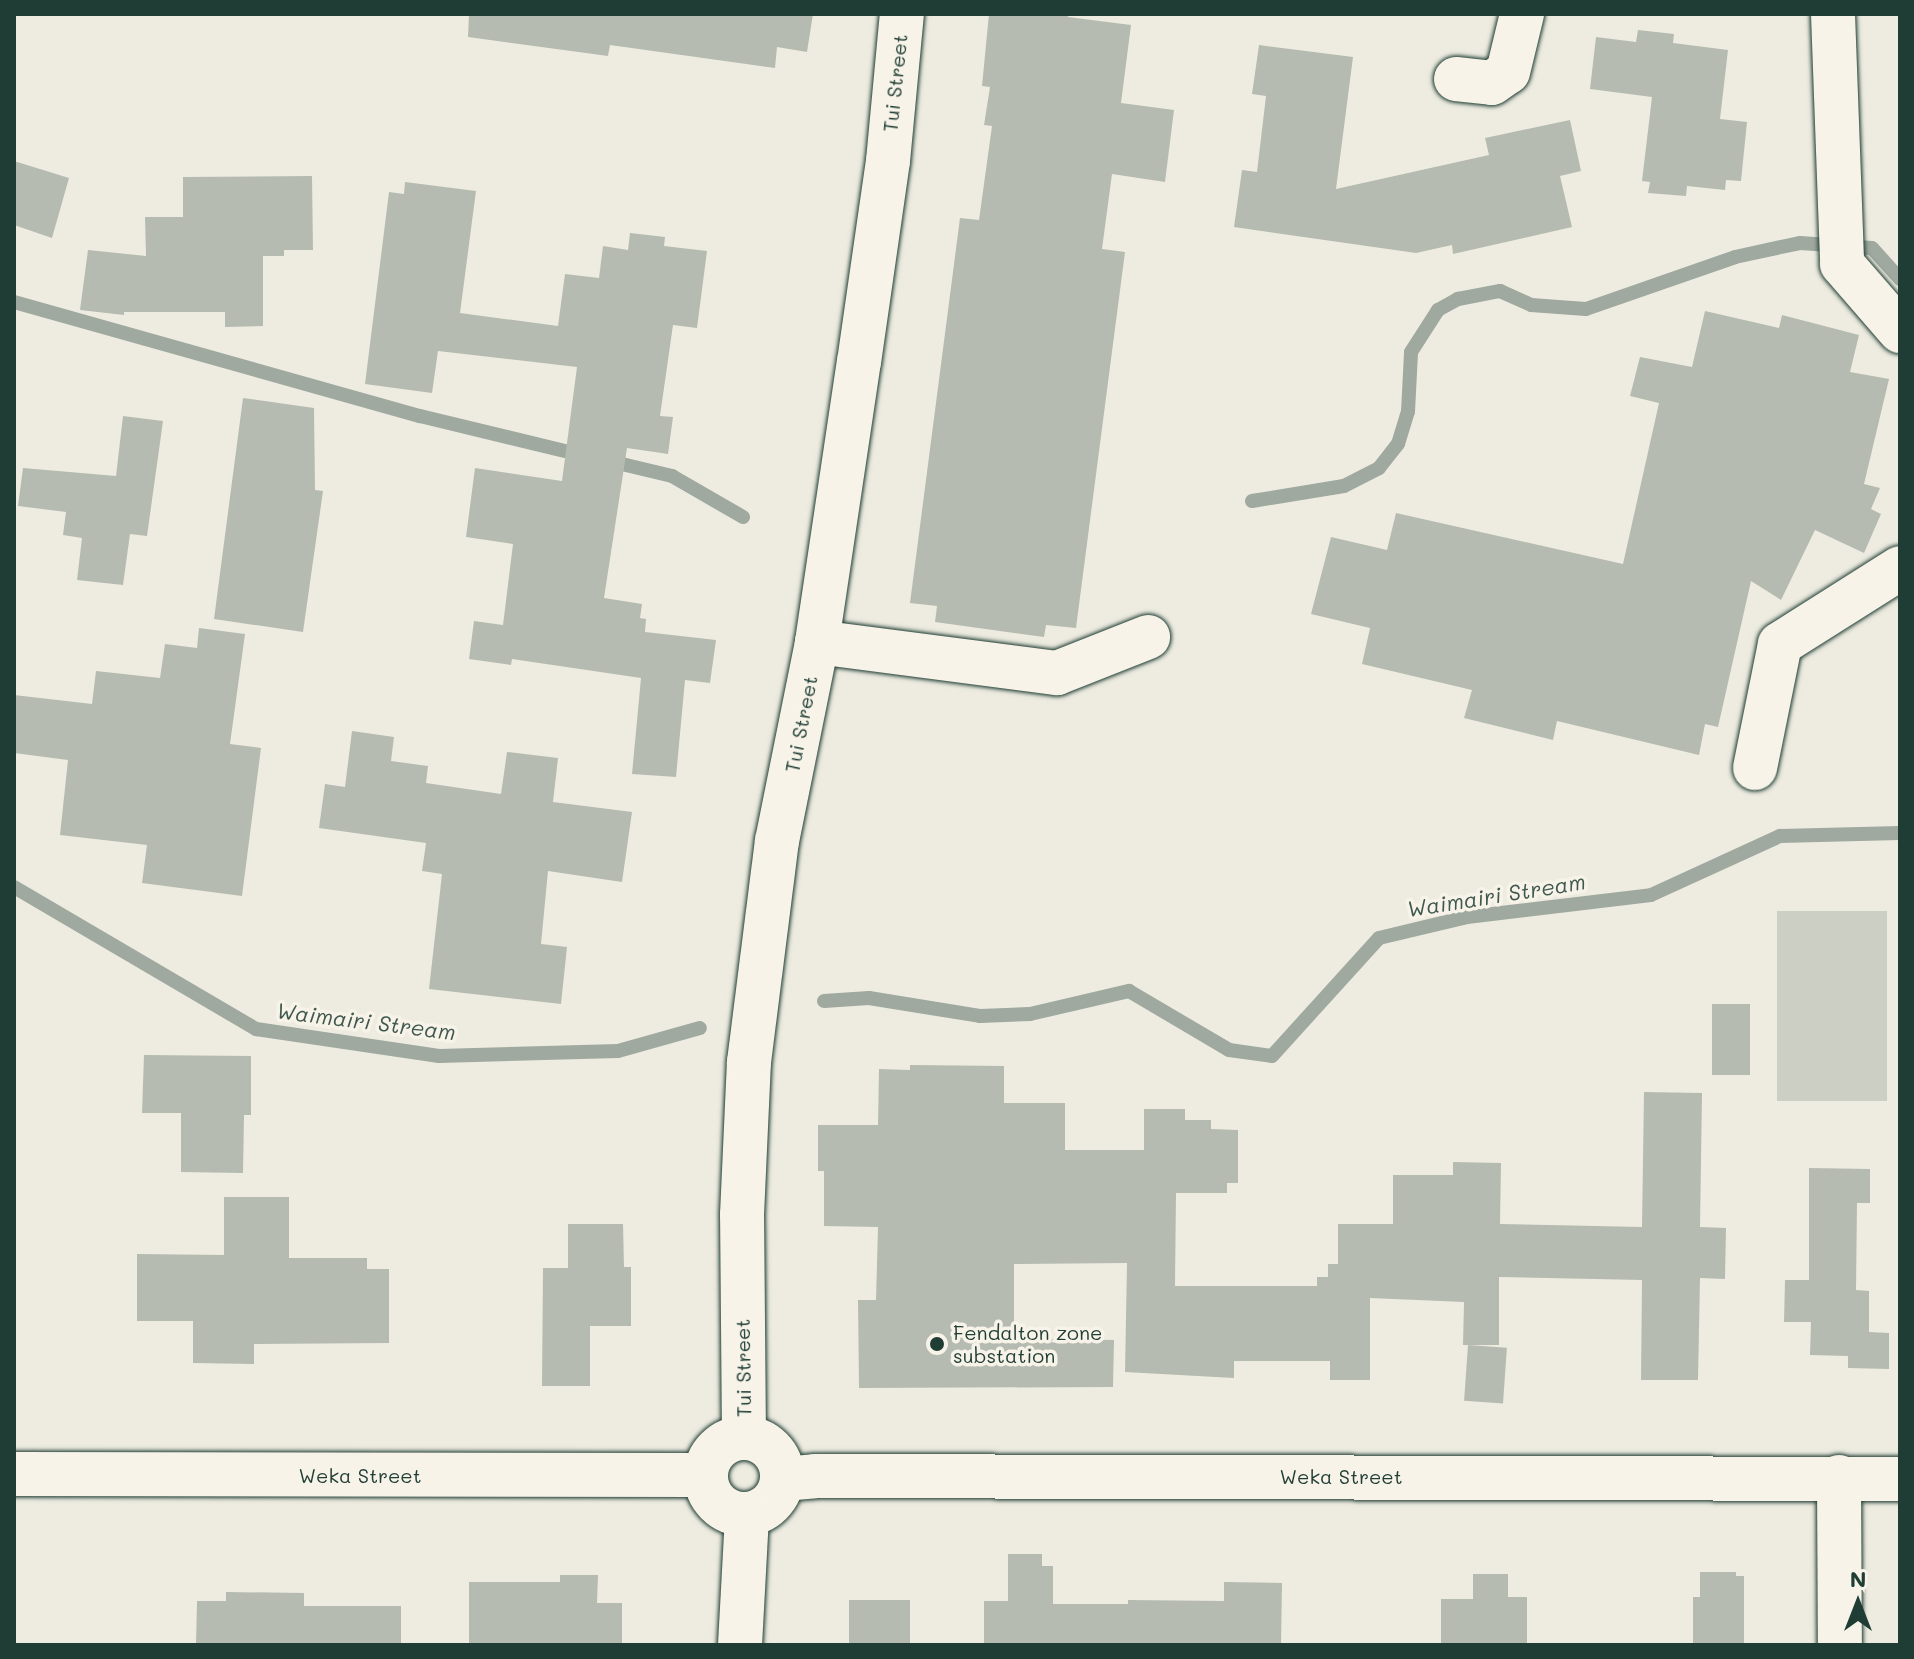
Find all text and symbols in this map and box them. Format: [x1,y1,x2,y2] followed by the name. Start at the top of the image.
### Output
[878,33,912,133] street label: Tui Street
[780,673,822,775] street label: Tui Street
[1405,868,1587,922] water label: Waimairi Stream
[275,997,457,1045] water label: Waimairi Stream
[730,1319,756,1417] street label: Tui Street
[953,1320,1102,1367] place label: Fendalton zone substation
[928,1335,946,1353] marker: Fendalton zone substation
[298,1463,422,1487] street label: Weka Street
[1279,1464,1403,1488] street label: Weka Street
[1818,1563,1898,1643] north arrow
[1850,1564,1866,1593] text: N

